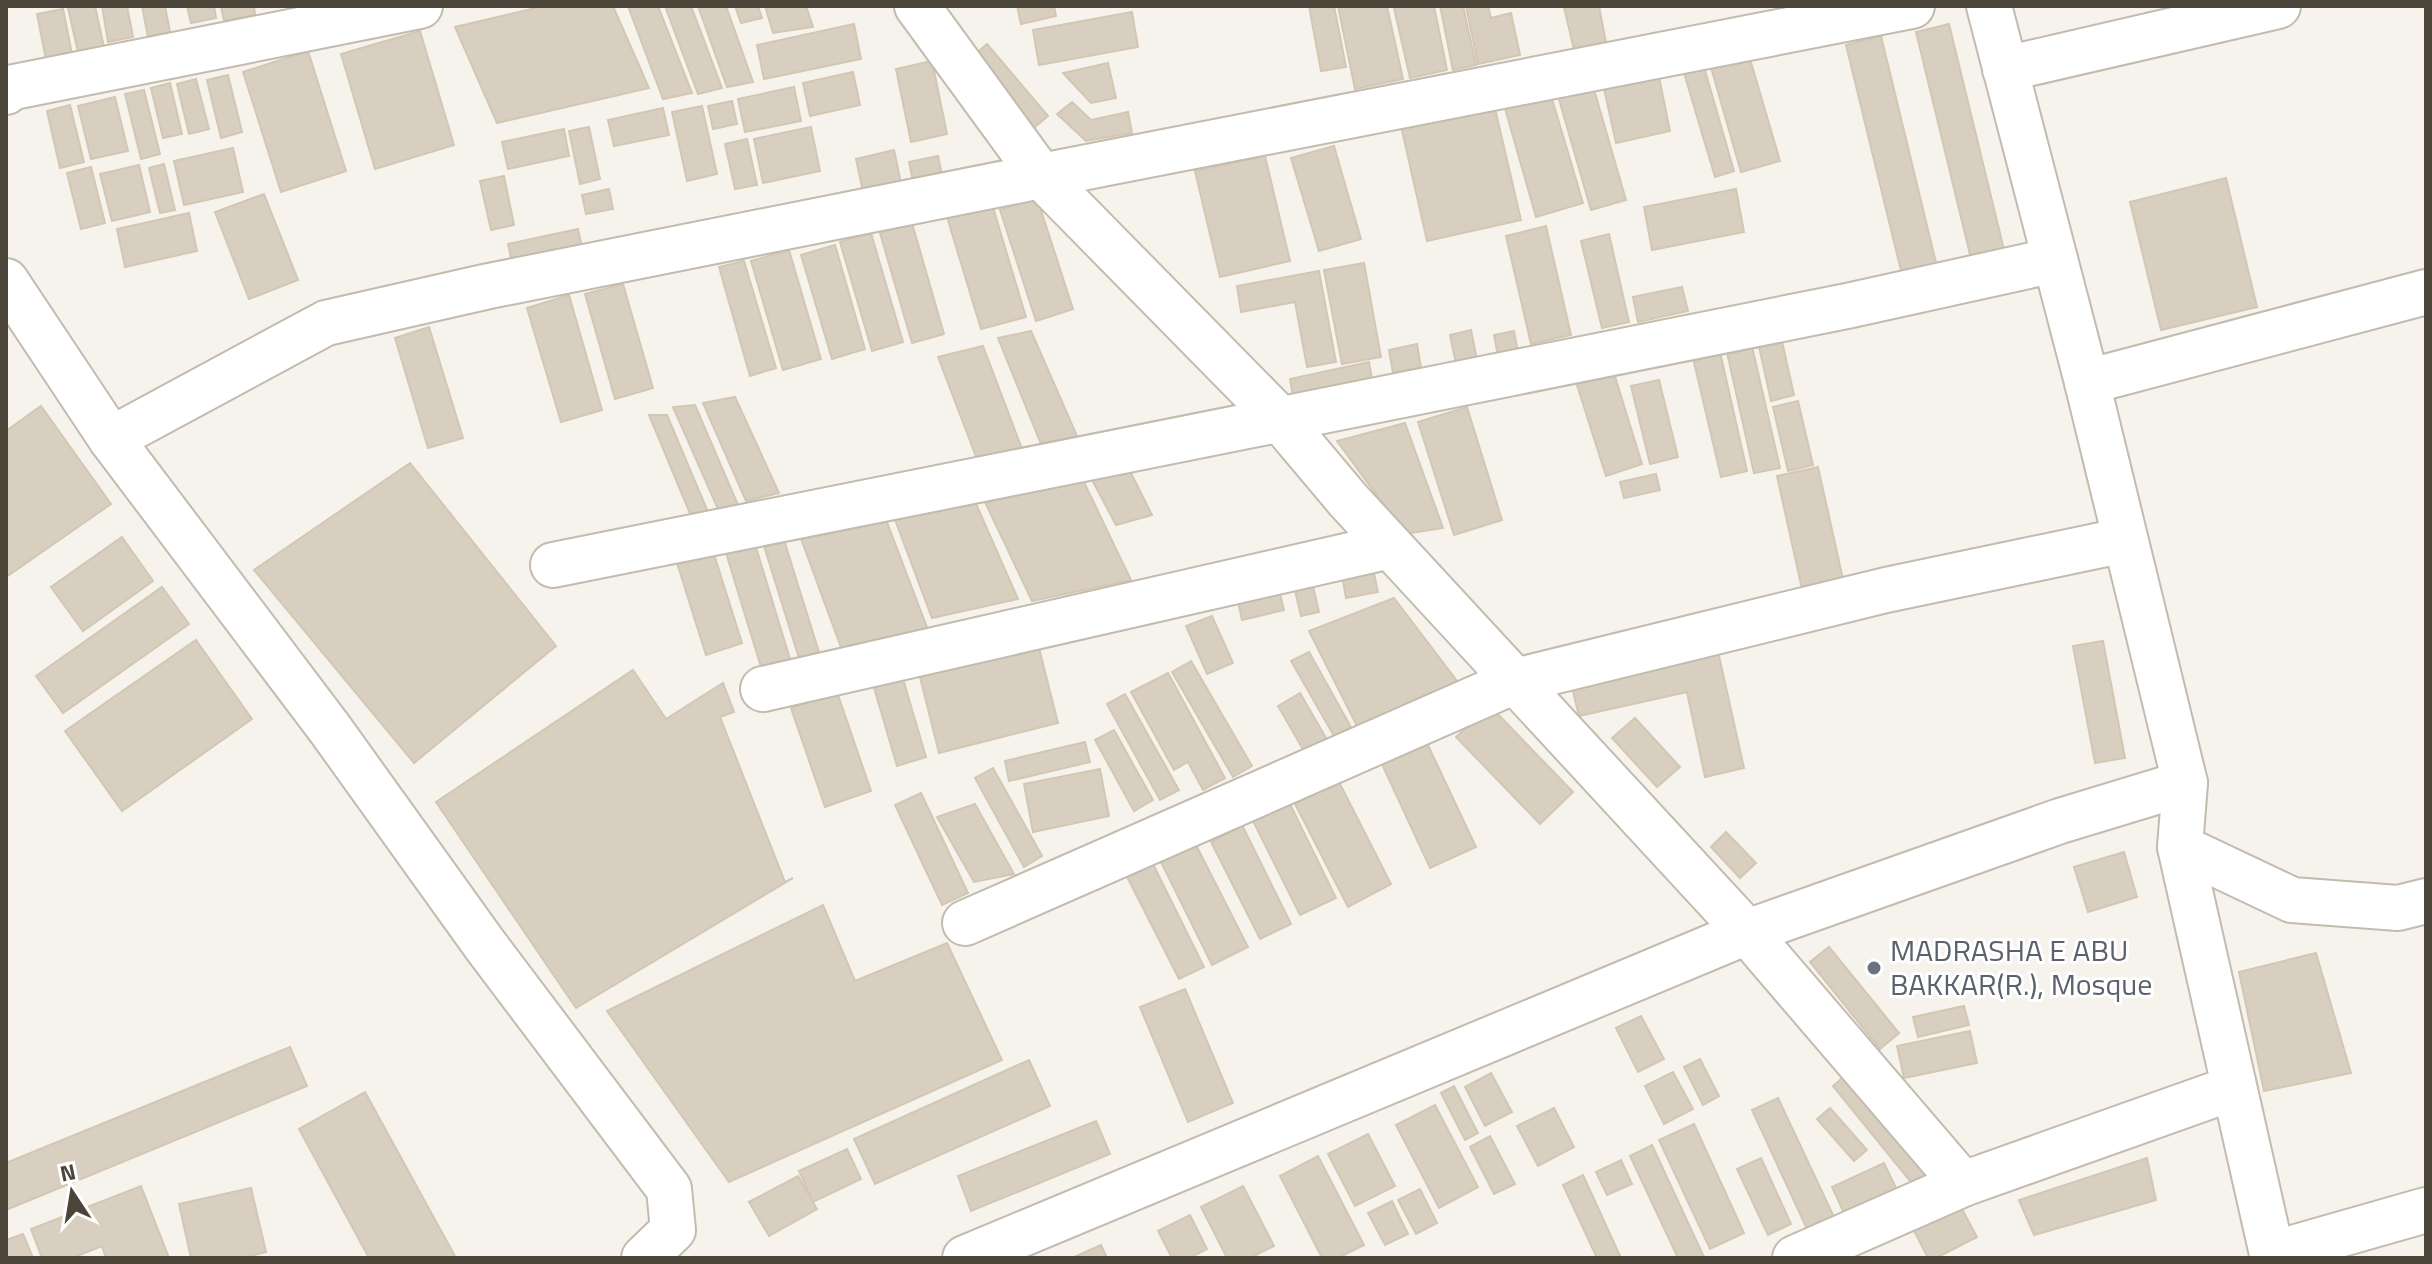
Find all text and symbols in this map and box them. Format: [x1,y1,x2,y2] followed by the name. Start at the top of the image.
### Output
[1890,927,2152,1007] place label: MADRASHA E ABU BAKKAR(R.), Mosque
[1865,959,1883,977] marker: MADRASHA E ABU BAKKAR(R.), Mosque
[32,1152,112,1232] north arrow
[57,1154,79,1191] text: N

